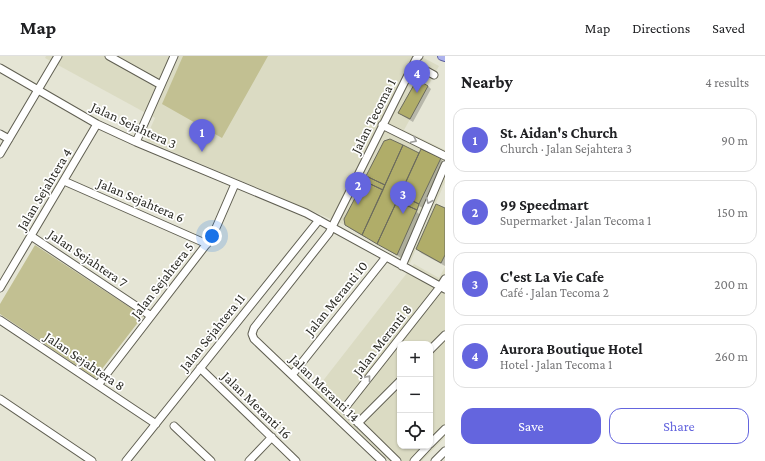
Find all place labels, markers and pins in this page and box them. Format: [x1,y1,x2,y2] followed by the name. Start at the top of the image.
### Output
[404,60,430,93] pin: 4
[189,119,215,152] pin: 1
[345,172,371,205] pin: 2
[390,181,416,214] pin: 3

